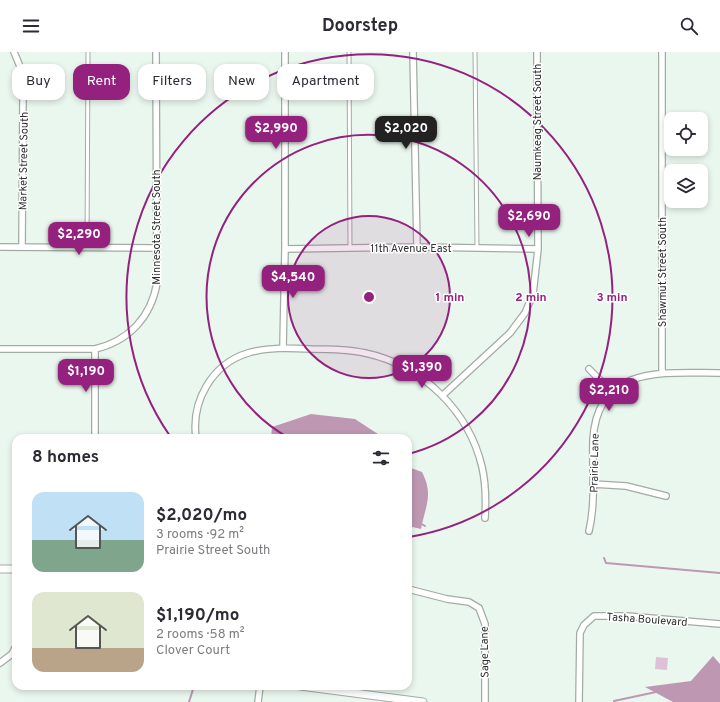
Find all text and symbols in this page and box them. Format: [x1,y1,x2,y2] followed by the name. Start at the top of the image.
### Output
[20,15,42,37] icon: menu
[322,15,398,38] text: Doorstep
[678,15,700,37] icon: search
[12,64,65,100] chip: Buy
[73,64,130,100] chip: Rent
[138,64,206,100] chip: Filters
[214,64,269,100] chip: New
[277,64,374,100] chip: Apartment
[531,64,545,180] street label: Naumkeag Street South
[16,112,32,210] street label: Market Street South
[664,112,708,208] map controls
[664,112,708,156] button: locate
[243,116,309,150] pin: $2,990
[373,116,439,150] pin: $2,020
[254,121,298,137] text: $2,990
[384,121,428,137] text: $2,020
[664,164,708,208] button: layers
[150,169,164,285] street label: Minnesota Street South
[496,204,562,238] pin: $2,690
[507,209,551,225] text: $2,690
[656,217,670,327] street label: Shawmut Street South
[46,222,112,256] pin: $2,290
[57,227,101,243] text: $2,290
[370,242,452,256] street label: 11th Avenue East
[260,265,326,299] pin: $4,540
[271,270,315,286] text: $4,540
[362,290,376,304] centre of rings
[436,290,464,306] text: 1 min
[515,290,547,306] text: 2 min
[596,290,628,306] text: 3 min
[389,355,455,389] pin: $1,390
[53,359,119,393] pin: $1,190
[402,360,442,376] text: $1,390
[67,364,105,380] text: $1,190
[576,378,642,412] pin: $2,210
[589,383,629,399] text: $2,210
[587,433,603,493] street label: Prairie Lane
[32,447,99,469] text: 8 homes
[370,447,392,469] icon: filters
[156,505,247,527] text: $2,020/mo
[64,508,112,556] icon: home
[156,527,244,543] text: 3 rooms · 92 m²
[156,543,270,559] text: Prairie Street South
[156,605,239,627] text: $1,190/mo
[64,608,112,656] icon: home
[606,610,688,630] street label: Tasha Boulevard
[478,626,492,678] street label: Sage Lane
[156,627,244,643] text: 2 rooms · 58 m²
[156,643,230,659] text: Clover Court

